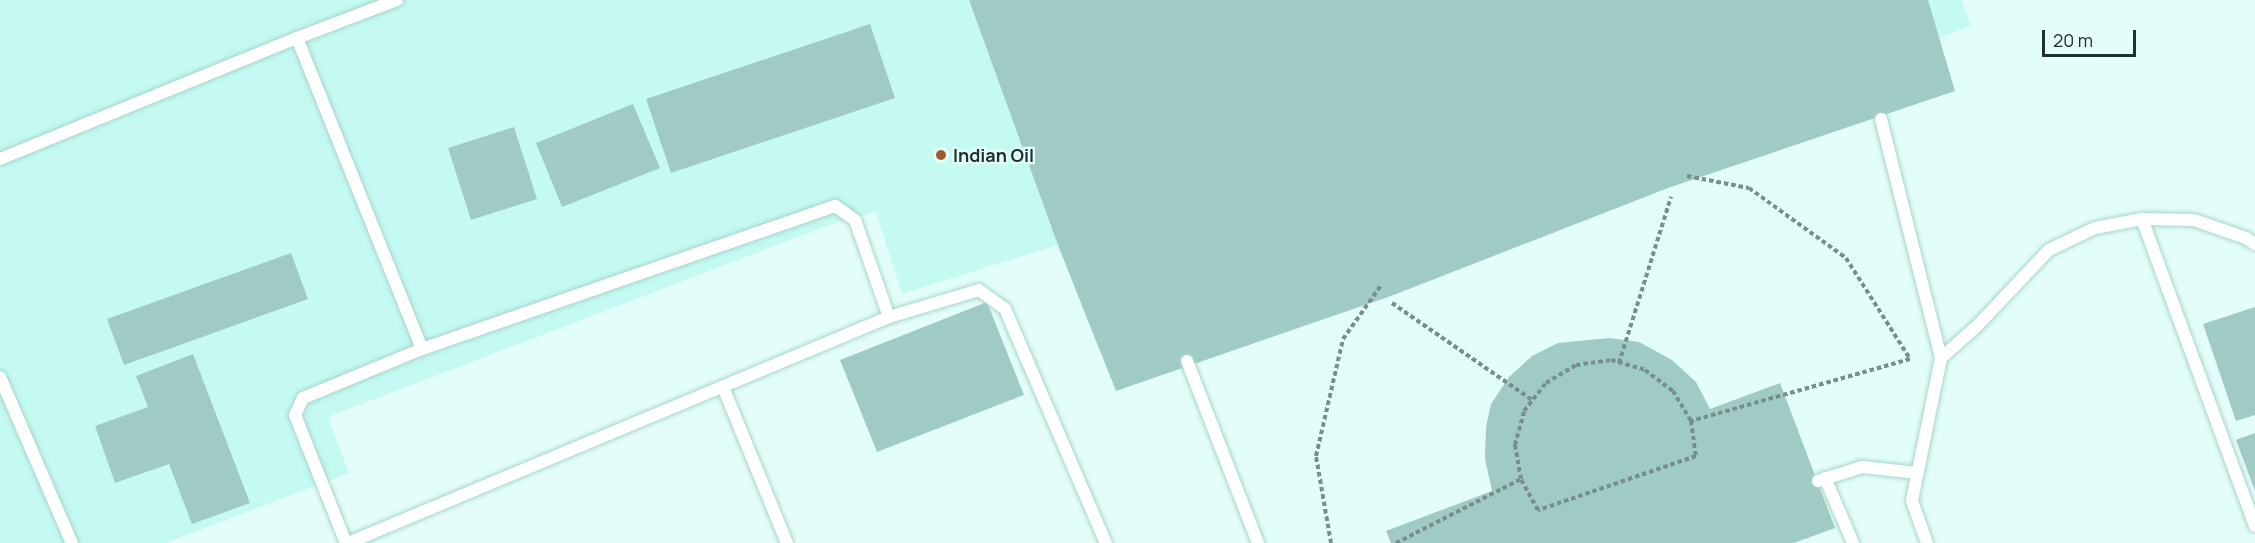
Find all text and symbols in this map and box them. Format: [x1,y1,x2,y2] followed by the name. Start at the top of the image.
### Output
[2045,18,2140,56] scale bar
[2053,28,2093,52] text: 20 m
[953,144,1034,166] place label: Indian Oil
[934,148,948,162] marker: Indian Oil

